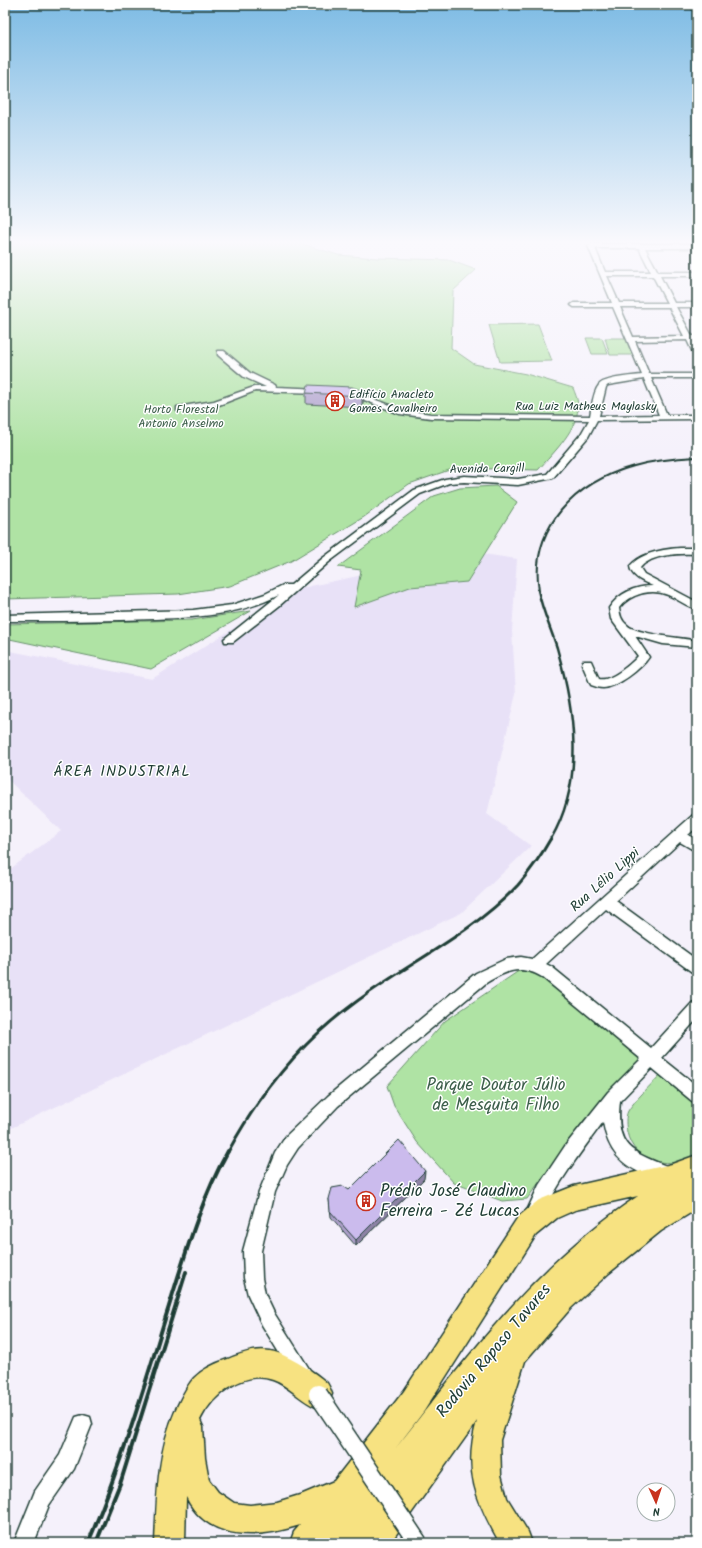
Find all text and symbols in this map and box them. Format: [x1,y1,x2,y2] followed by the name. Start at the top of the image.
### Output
[349,385,437,418] place label: Edifício Anacleto Gomes Cavalheiro
[324,390,346,412] building icon: Edifício Anacleto Gomes Cavalheiro
[515,397,657,416] street label: Rua Luiz Matheus Maylasky
[138,400,224,433] park label: Horto Florestal Antonio Anselmo
[450,459,525,479] street label: Avenida Cargill
[54,760,190,784] district label: ÁREA INDUSTRIAL
[565,842,645,917] street label: Rua Lélio Lippi
[426,1072,566,1119] park label: Parque Doutor Júlio de Mesquita Filho
[380,1178,527,1225] place label: Prédio José Claudino Ferreira - Zé Lucas
[355,1190,377,1212] building icon: Prédio José Claudino Ferreira - Zé Lucas
[430,1278,558,1424] street label: Rodovia Raposo Tavares
[636,1482,676,1522] north arrow
[652,1502,660,1520] text: N

